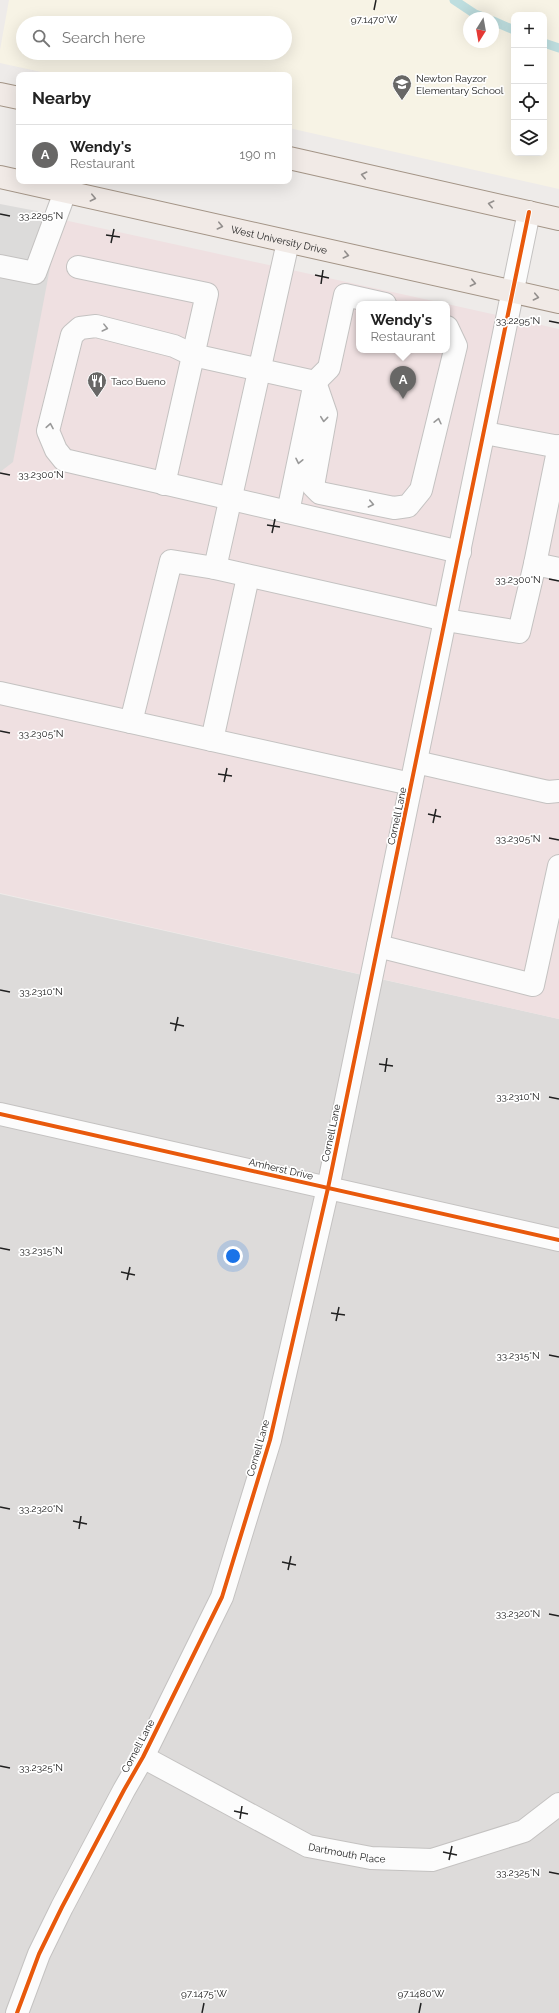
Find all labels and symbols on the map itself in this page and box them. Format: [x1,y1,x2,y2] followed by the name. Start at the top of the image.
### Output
[463,12,499,48] north arrow
[351,14,398,25] text: 97.1470°W
[391,73,413,101] school or university icon: Newton Rayzor Elementary School
[416,73,504,96] place label: Newton Rayzor Elementary School
[361,171,368,179] one-way arrow
[90,194,96,202] one-way arrow
[488,200,494,208] one-way arrow
[19,210,63,221] text: 33.2295°N
[216,222,223,230] one-way arrow
[230,223,328,256] street label: West University Drive
[343,250,350,258] one-way arrow
[470,279,477,287] one-way arrow
[533,293,540,301] one-way arrow
[496,315,540,326] text: 33.2295°N
[101,323,108,332] one-way arrow
[390,366,416,399] pin: A
[86,370,108,398] restaurant icon: Taco Bueno
[111,376,166,387] place label: Taco Bueno
[320,416,329,422] one-way arrow
[433,418,442,425] one-way arrow
[45,423,54,429] one-way arrow
[295,458,303,464] one-way arrow
[18,469,64,480] text: 33.2300°N
[368,499,374,507] one-way arrow
[495,574,541,585] text: 33.2300°N
[18,728,64,739] text: 33.2305°N
[386,786,409,846] street label: Cornell Lane
[495,833,541,844] text: 33.2305°N
[19,986,63,997] text: 33.2310°N
[496,1091,540,1102] text: 33.2310°N
[320,1103,343,1163] street label: Cornell Lane
[248,1156,314,1182] street label: Amherst Drive
[19,1245,63,1256] text: 33.2315°N
[223,1246,243,1266] your location
[496,1350,540,1361] text: 33.2315°N
[245,1418,271,1478] street label: Cornell Lane
[19,1503,63,1514] text: 33.2320°N
[496,1608,540,1619] text: 33.2320°N
[119,1717,157,1774] street label: Cornell Lane
[19,1762,63,1773] text: 33.2325°N
[307,1841,386,1864] street label: Dartmouth Place
[496,1867,540,1878] text: 33.2325°N
[181,1988,227,1999] text: 97.1475°W
[397,1988,445,1999] text: 97.1480°W

